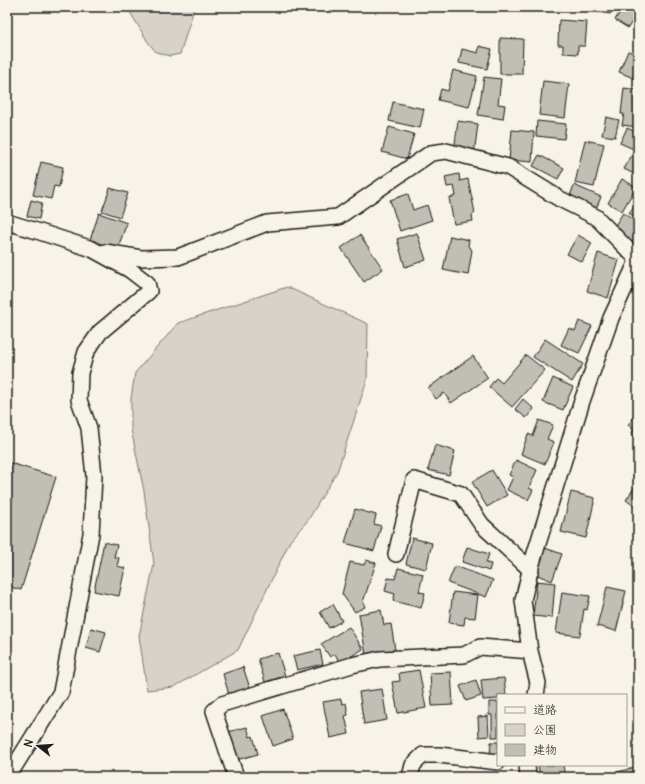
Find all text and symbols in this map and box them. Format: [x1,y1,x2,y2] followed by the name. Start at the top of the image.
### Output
[497,694,627,766] legend
[533,702,557,717] text: 道路
[533,722,557,737] text: 公園
[18,726,58,766] north arrow
[21,737,36,749] text: N
[533,742,557,757] text: 建物

